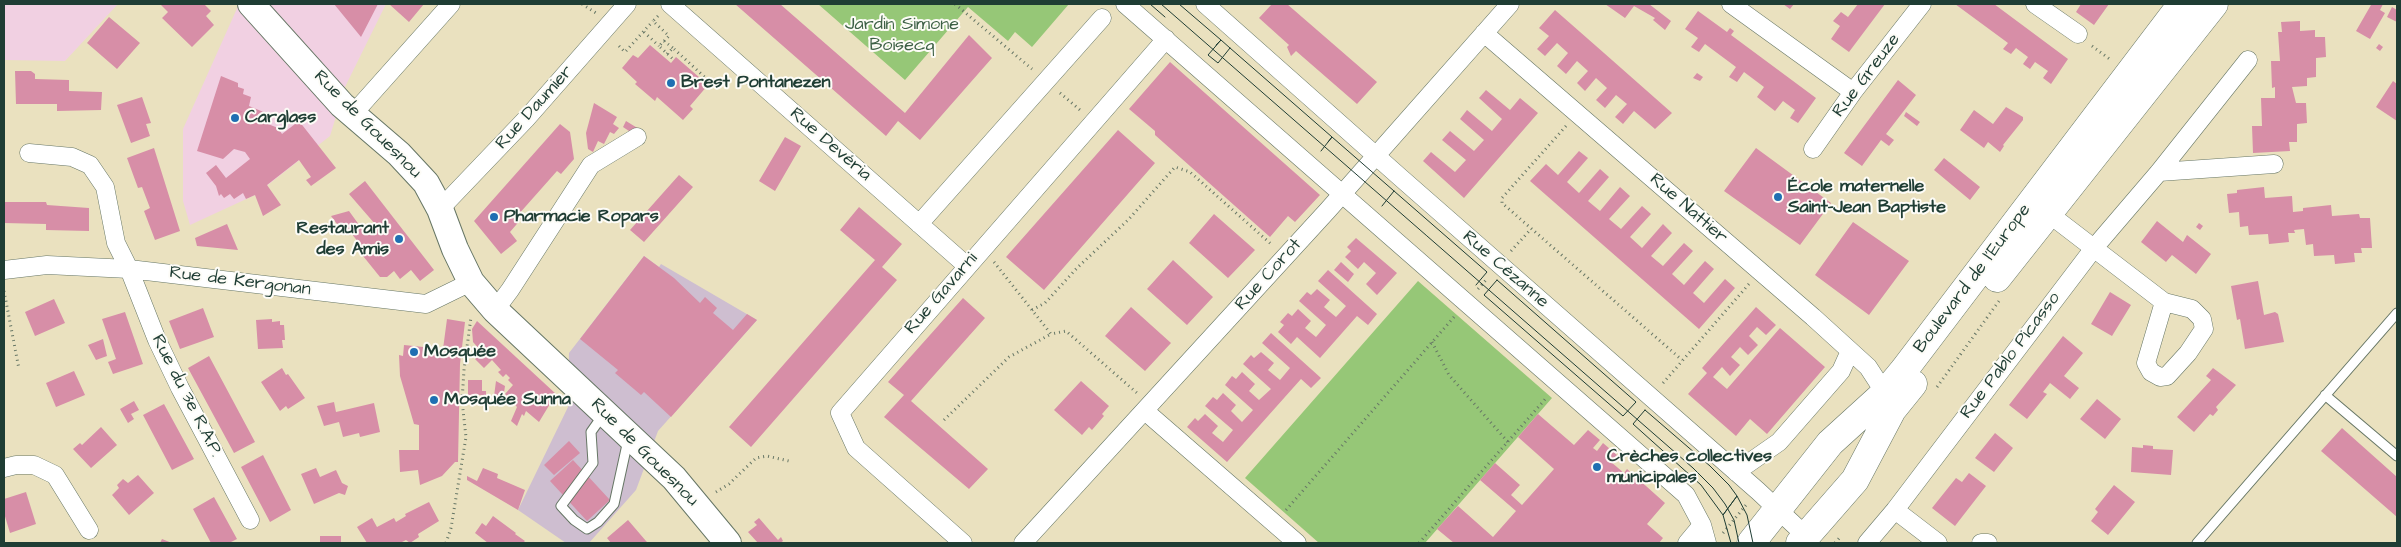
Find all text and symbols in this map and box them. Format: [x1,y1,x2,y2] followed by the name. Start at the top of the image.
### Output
[845,14,959,56] park label: Jardin Simone Boisecq
[1829,30,1905,122] street label: Rue Greuze
[492,62,578,154] street label: Rue Daumier
[309,67,425,183] street label: Rue de Gouesnou
[681,72,830,94] place label: Brest Pontanezen
[665,77,677,89] marker: Brest Pontanezen
[785,104,875,186] street label: Rue Devéria
[245,107,316,129] place label: Carglass
[229,112,241,124] marker: Carglass
[1645,169,1731,249] street label: Rue Nattier
[1788,176,1946,218] place label: École maternelle Saint-Jean Baptiste
[1772,191,1784,203] marker: École maternelle Saint-Jean Baptiste
[1910,200,2036,358] street label: Boulevard de l'Europe
[504,206,659,228] place label: Pharmacie Ropars
[488,211,500,223] marker: Pharmacie Ropars
[296,218,389,260] place label: Restaurant des Amis
[1457,227,1553,313] street label: Rue Cézanne
[393,233,405,245] marker: Restaurant des Amis
[1231,235,1307,315] street label: Rue Corot
[901,249,983,339] street label: Rue Gavarni
[168,263,312,301] street label: Rue de Kergonan
[1956,288,2066,424] street label: Rue Pablo Picasso
[146,331,226,461] street label: Rue du 3e R.A.P.
[424,341,496,363] place label: Mosquée
[408,346,420,358] marker: Mosquée
[444,389,571,411] place label: Mosquée Sunna
[428,394,440,406] marker: Mosquée Sunna
[586,395,702,511] street label: Rue de Gouesnou
[1607,446,1772,488] place label: Crèches collectives municipales
[1591,461,1603,473] marker: Crèches collectives municipales

